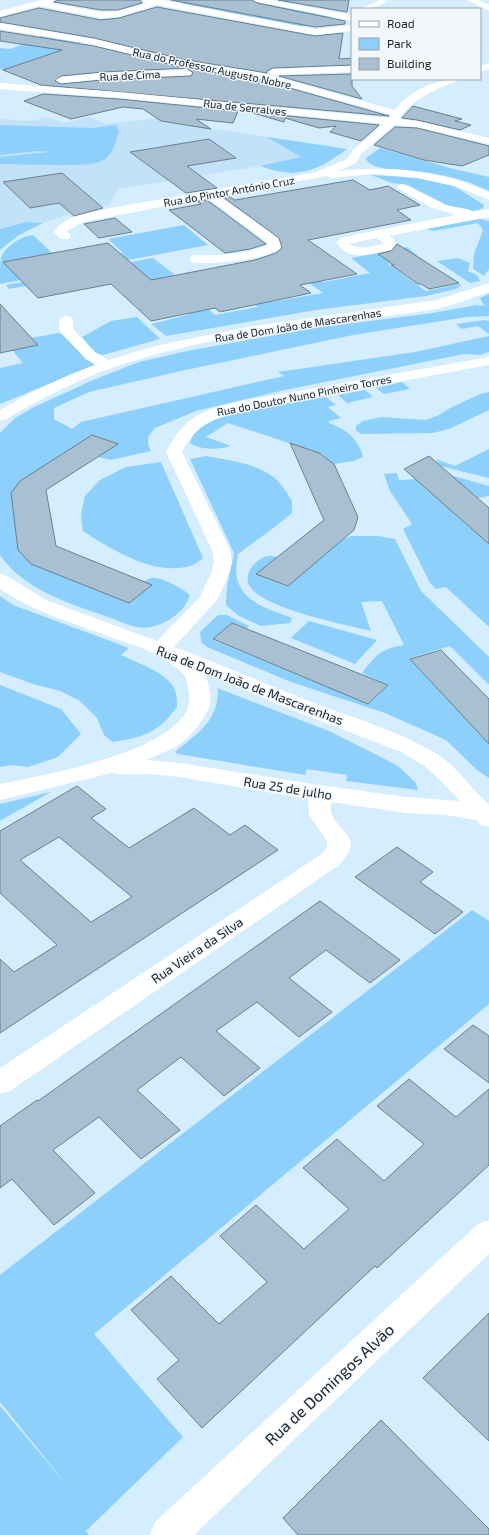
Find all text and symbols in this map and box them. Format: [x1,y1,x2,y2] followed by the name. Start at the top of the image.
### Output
[351,8,481,80] legend
[387,16,415,30] text: Road
[387,36,412,50] text: Park
[132,45,293,91] street label: Rua do Professor Augusto Nobre
[387,56,432,70] text: Building
[99,67,161,83] street label: Rua de Cima
[203,96,288,118] street label: Rua de Serralves
[162,173,296,209] street label: Rua do Pintor António Cruz
[214,305,383,345] street label: Rua de Dom João de Mascarenhas
[216,372,393,418] street label: Rua do Doutor Nuno Pinheiro Torres
[154,642,346,728] street label: Rua de Dom João de Mascarenhas
[243,773,333,803] street label: Rua 25 de julho
[148,913,246,987] street label: Rua Vieira da Silva
[261,1319,397,1449] street label: Rua de Domingos Alvão

